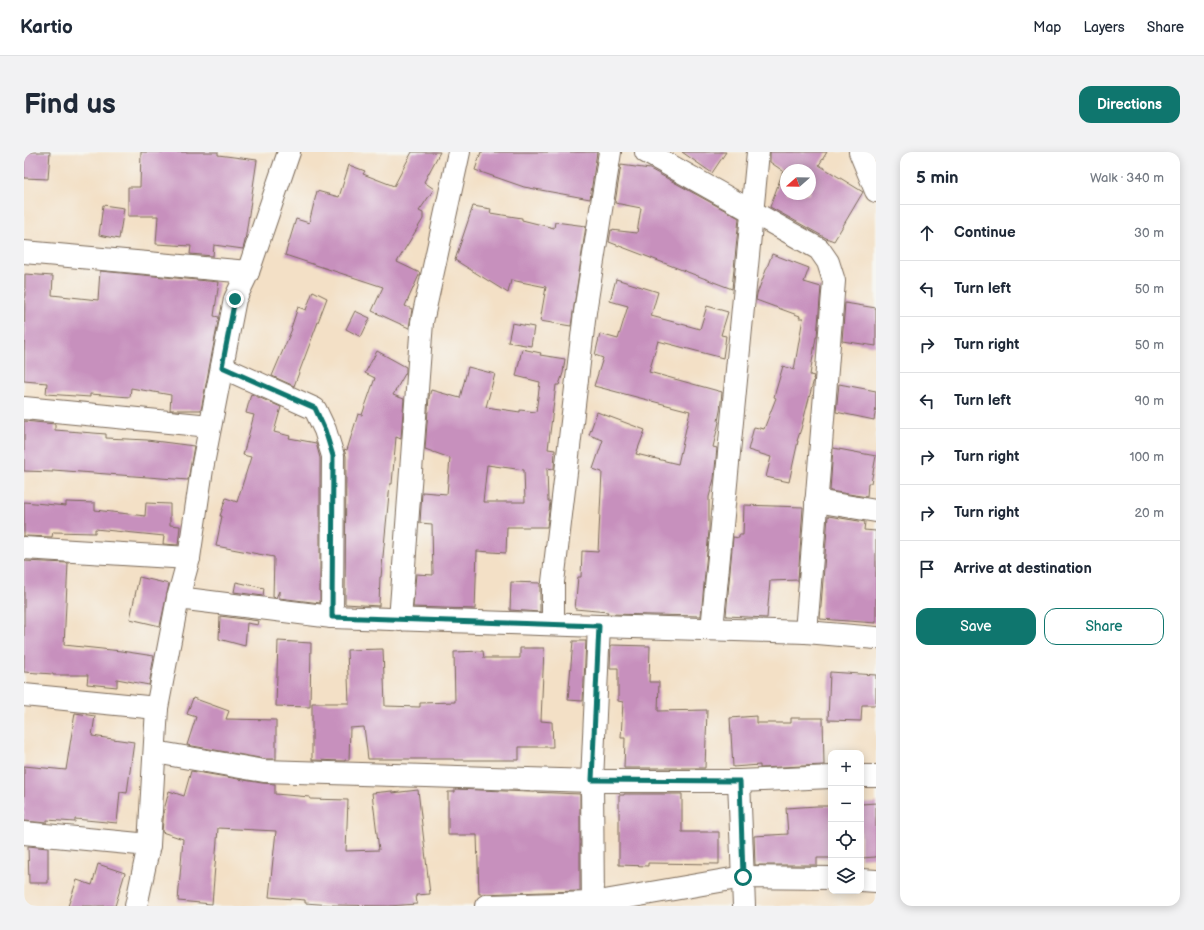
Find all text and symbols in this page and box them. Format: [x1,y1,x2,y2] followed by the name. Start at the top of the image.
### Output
[20,16,73,39] text: Kartio
[1033,19,1061,36] text: Map
[1083,19,1125,36] text: Layers
[1147,19,1184,36] text: Share
[1079,86,1180,123] button: Directions
[24,88,116,121] text: Find us
[780,164,816,200] north arrow
[916,168,959,188] text: 5 min
[1090,170,1164,186] text: Walk · 340 m
[916,222,938,244] icon: ahead
[954,223,1016,242] text: Continue
[1134,225,1164,241] text: 30 m
[916,278,938,300] icon: left
[954,279,1011,298] text: Turn left
[1135,281,1164,297] text: 50 m
[226,290,244,308] route end
[916,334,938,356] icon: right
[954,335,1019,354] text: Turn right
[1135,337,1164,353] text: 50 m
[916,390,938,412] icon: left
[954,391,1011,410] text: Turn left
[1135,393,1164,409] text: 90 m
[916,446,938,468] icon: right
[954,447,1019,466] text: Turn right
[1129,449,1164,465] text: 100 m
[916,502,938,524] icon: right
[954,503,1019,522] text: Turn right
[1134,505,1164,521] text: 20 m
[916,558,938,580] icon: arrive
[954,559,1092,578] text: Arrive at destination
[916,608,1036,645] button: Save
[1044,608,1164,645] button: Share
[828,750,864,894] map controls
[828,750,864,786] button: +
[828,786,864,822] button: −
[828,822,864,858] button: locate
[828,858,864,894] button: layers
[734,868,752,886] route start

